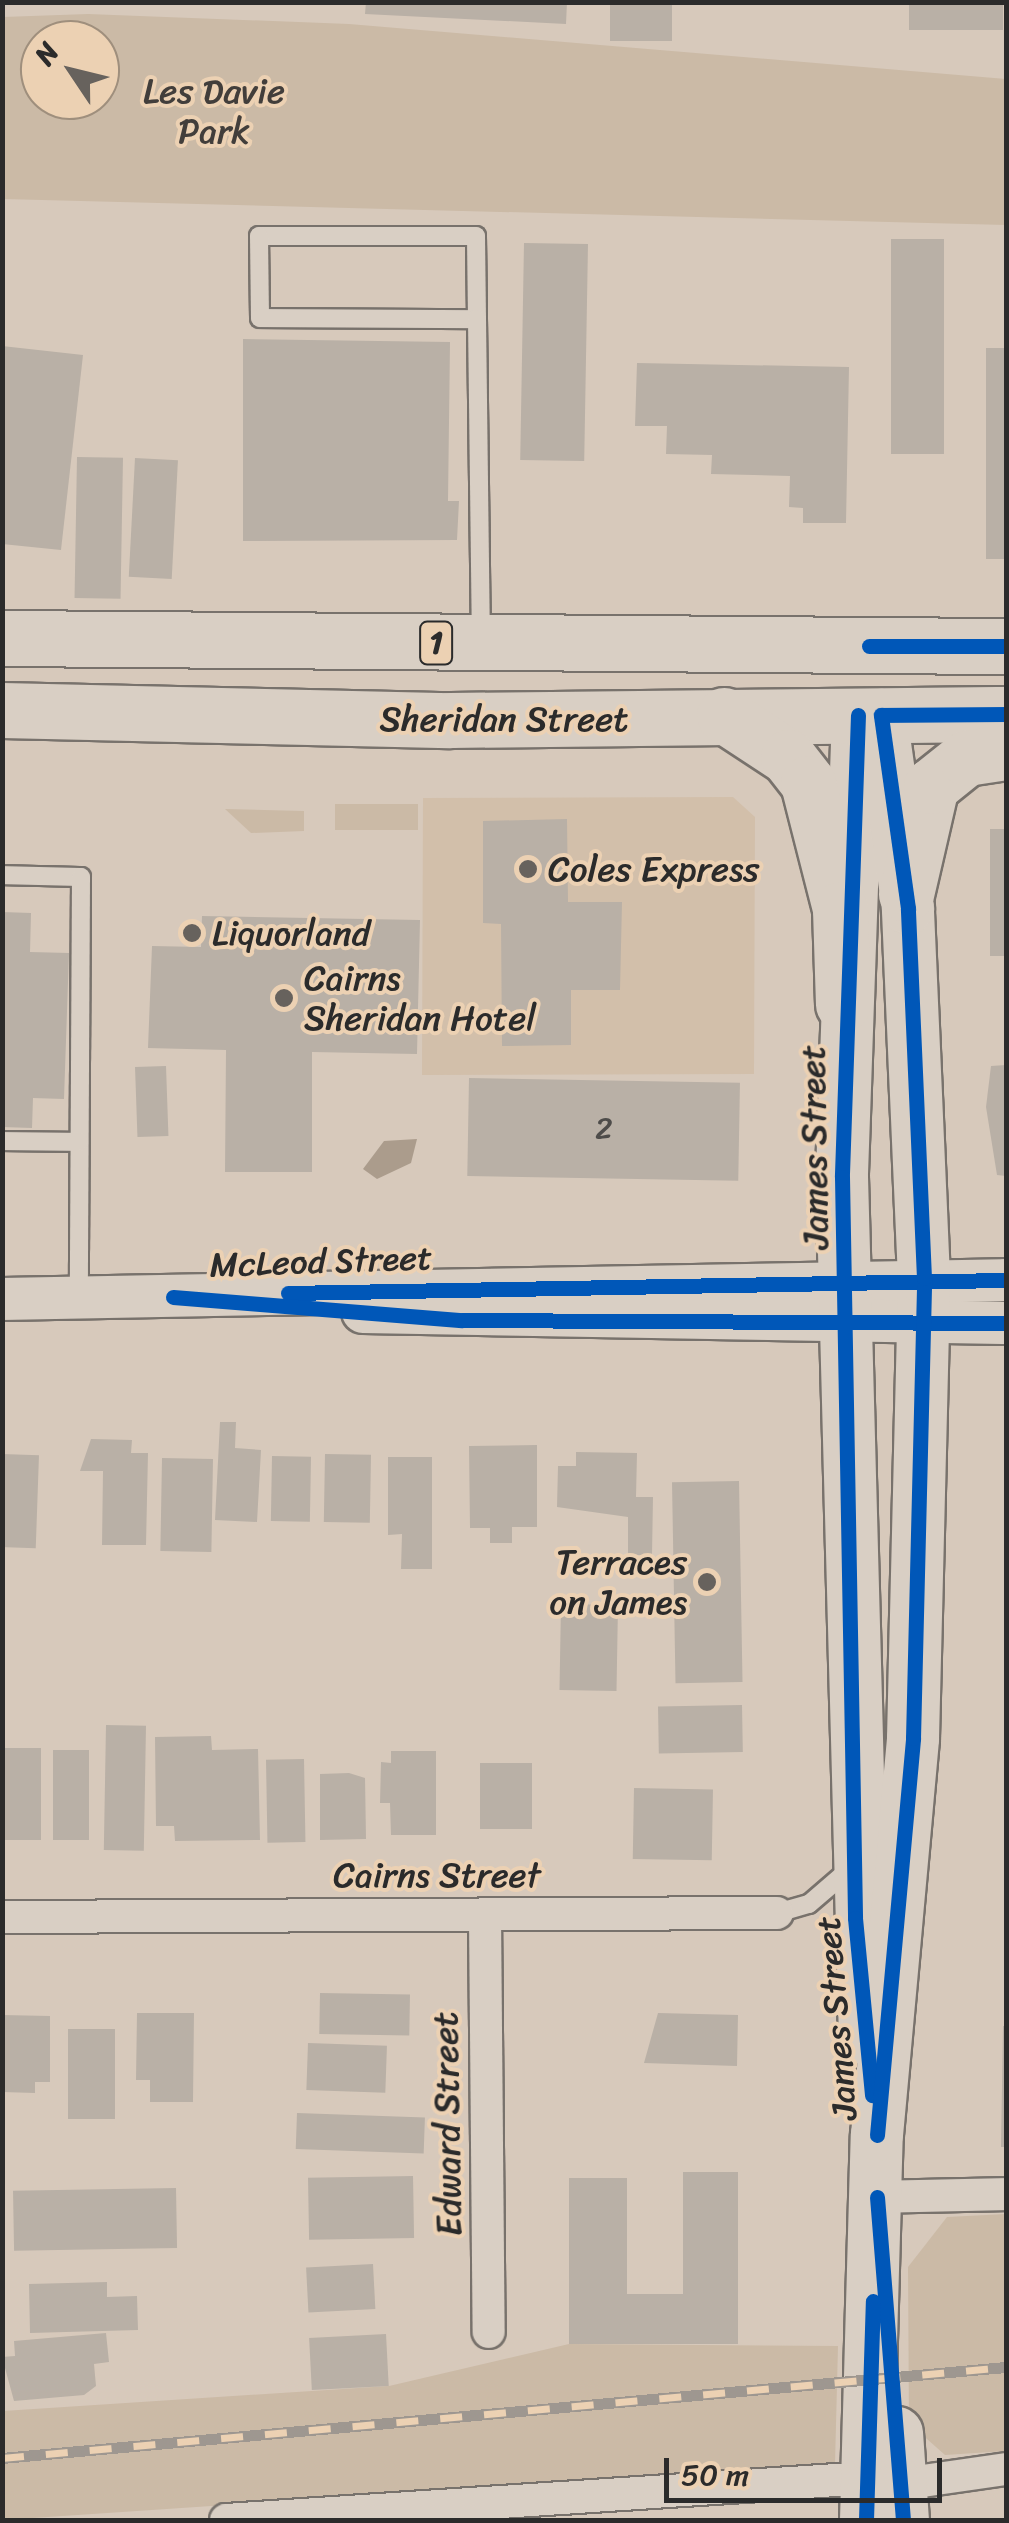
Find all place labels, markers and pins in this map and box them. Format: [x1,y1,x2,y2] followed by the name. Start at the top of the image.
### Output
[548,848,761,890] place label: Coles Express
[517,858,539,880] marker: Coles Express
[212,912,370,954] place label: Liquorland
[181,922,203,944] marker: Liquorland
[304,957,536,1039] place label: Cairns Sheridan Hotel
[273,987,295,1009] marker: Cairns Sheridan Hotel
[546,1541,687,1623] place label: Terraces on James
[696,1571,718,1593] marker: Terraces on James

